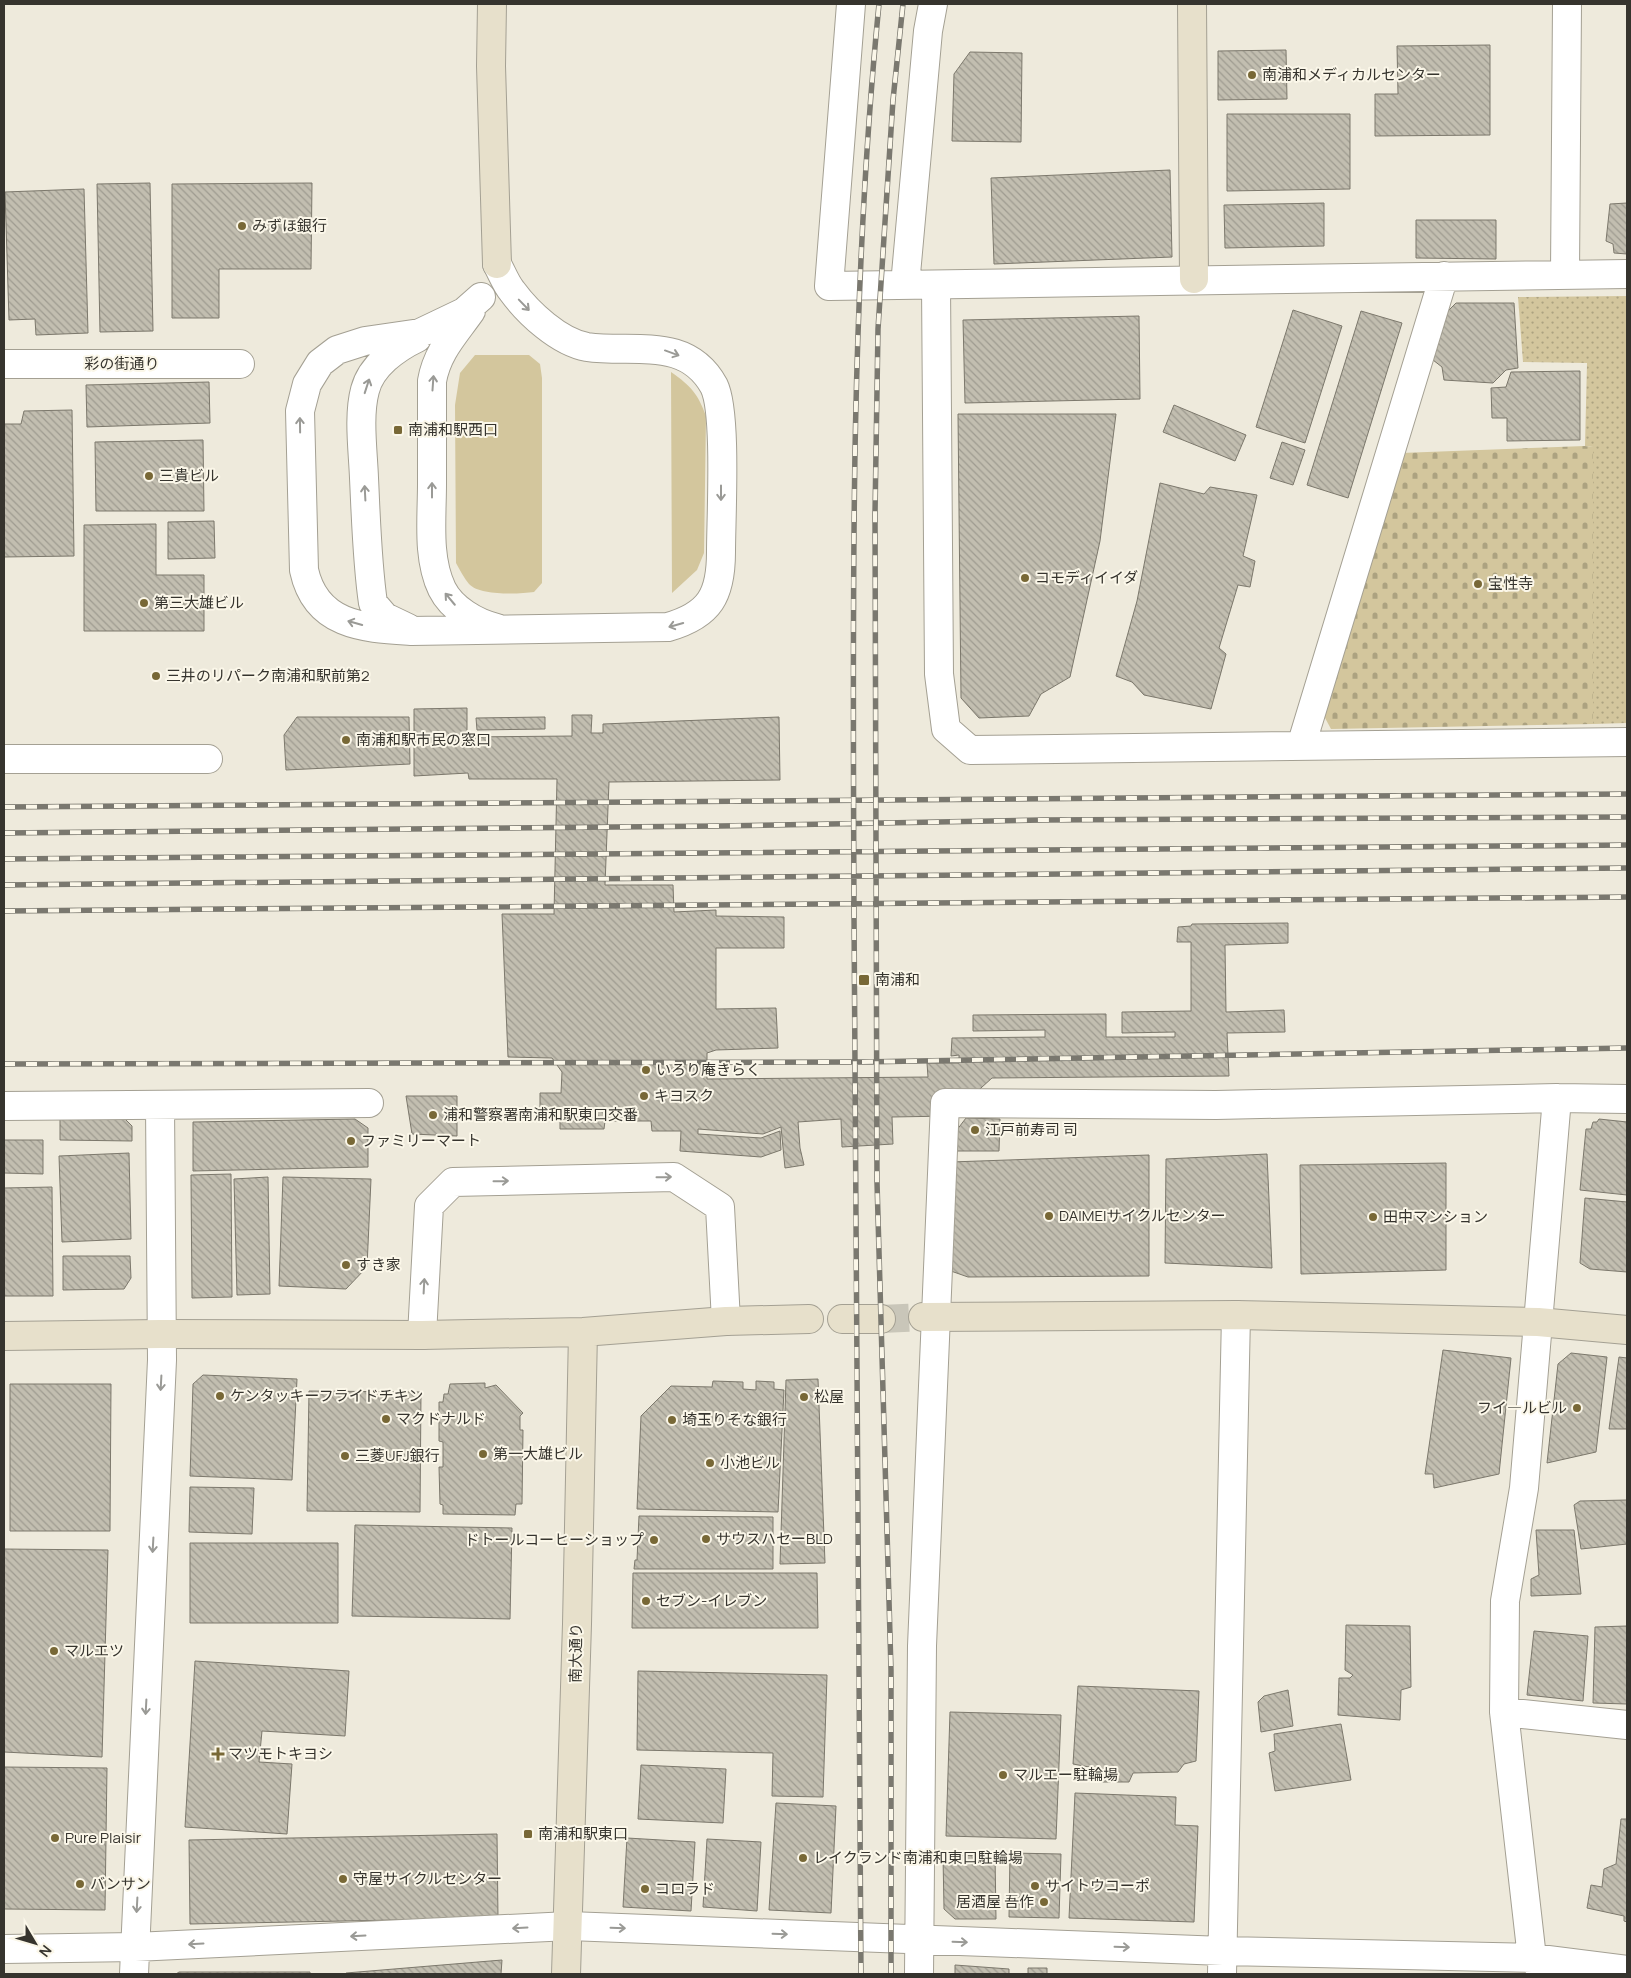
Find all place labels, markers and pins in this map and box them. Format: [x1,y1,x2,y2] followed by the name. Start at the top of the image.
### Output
[1262,64,1441,85] place label: 南浦和メディカルセンター
[1246,69,1258,81] marker: 南浦和メディカルセンター
[252,215,327,236] place label: みずほ銀行
[236,220,248,232] marker: みずほ銀行
[408,419,498,440] place label: 南浦和駅西口
[392,424,404,436] marker: 南浦和駅西口
[159,465,219,486] place label: 三貴ビル
[143,470,155,482] marker: 三貴ビル
[1035,567,1138,588] place label: コモディイイダ
[1019,572,1031,584] marker: コモディイイダ
[1488,573,1533,594] place label: 宝性寺
[1472,578,1484,590] marker: 宝性寺
[154,592,244,613] place label: 第三大雄ビル
[138,597,150,609] marker: 第三大雄ビル
[166,665,370,686] place label: 三井のリパーク南浦和駅前第2
[150,670,162,682] marker: 三井のリパーク南浦和駅前第2
[356,729,491,750] place label: 南浦和駅市民の窓口
[340,734,352,746] marker: 南浦和駅市民の窓口
[875,969,920,990] place label: 南浦和
[857,973,871,987] marker: 南浦和
[656,1059,761,1080] place label: いろり庵きらく
[640,1064,652,1076] marker: いろり庵きらく
[654,1085,714,1106] place label: キヨスク
[638,1090,650,1102] marker: キヨスク
[443,1104,638,1125] place label: 浦和警察署南浦和駅東口交番
[427,1109,439,1121] marker: 浦和警察署南浦和駅東口交番
[985,1119,1078,1140] place label: 江戸前寿司 司
[969,1124,981,1136] marker: 江戸前寿司 司
[361,1130,481,1151] place label: ファミリーマート
[345,1135,357,1147] marker: ファミリーマート
[1059,1205,1226,1226] place label: DAIMEIサイクルセンター
[1383,1206,1488,1227] place label: 田中マンション
[1043,1210,1055,1222] marker: DAIMEIサイクルセンター
[1367,1211,1379,1223] marker: 田中マンション
[356,1254,401,1275] place label: すき家
[340,1259,352,1271] marker: すき家
[230,1385,423,1406] place label: ケンタッキーフライドチキン
[814,1386,844,1407] place label: 松屋
[214,1390,226,1402] marker: ケンタッキーフライドチキン
[798,1391,810,1403] marker: 松屋
[1477,1397,1567,1418] place label: フイ―ルビル
[1571,1402,1583,1414] marker: フイ―ルビル
[396,1408,486,1429] place label: マクドナルド
[682,1409,787,1430] place label: 埼玉りそな銀行
[380,1413,392,1425] marker: マクドナルド
[666,1414,678,1426] marker: 埼玉りそな銀行
[493,1443,583,1464] place label: 第一大雄ビル
[355,1445,440,1466] place label: 三菱UFJ銀行
[477,1448,489,1460] marker: 第一大雄ビル
[339,1450,351,1462] marker: 三菱UFJ銀行
[720,1452,780,1473] place label: 小池ビル
[704,1457,716,1469] marker: 小池ビル
[716,1528,833,1549] place label: サウスハセーBLD
[465,1529,644,1550] place label: ドトールコーヒーショップ
[700,1533,712,1545] marker: サウスハセーBLD
[648,1534,660,1546] marker: ドトールコーヒーショップ
[656,1590,767,1611] place label: セブン-イレブン
[640,1595,652,1607] marker: セブン-イレブン
[64,1640,124,1661] place label: マルエツ
[48,1645,60,1657] marker: マルエツ
[228,1743,333,1764] place label: マツモトキヨシ
[212,1748,224,1760] marker: マツモトキヨシ
[1013,1764,1118,1785] place label: マルエー駐輪場
[997,1769,1009,1781] marker: マルエー駐輪場
[538,1823,628,1844] place label: 南浦和駅東口
[65,1827,142,1848] place label: Pure Plaisir
[522,1828,534,1840] marker: 南浦和駅東口
[49,1832,61,1844] marker: Pure Plaisir
[813,1847,1023,1868] place label: レイクランド南浦和東口駐輪場
[797,1852,809,1864] marker: レイクランド南浦和東口駐輪場
[353,1868,502,1889] place label: 守屋サイクルセンター
[90,1873,151,1894] place label: バンサン
[337,1873,349,1885] marker: 守屋サイクルセンター
[1045,1875,1150,1896] place label: サイトウコーポ
[74,1878,86,1890] marker: バンサン
[655,1878,715,1899] place label: コロラド
[1029,1880,1041,1892] marker: サイトウコーポ
[639,1883,651,1895] marker: コロラド
[956,1891,1034,1912] place label: 居酒屋 吾作
[1038,1896,1050,1908] marker: 居酒屋 吾作

